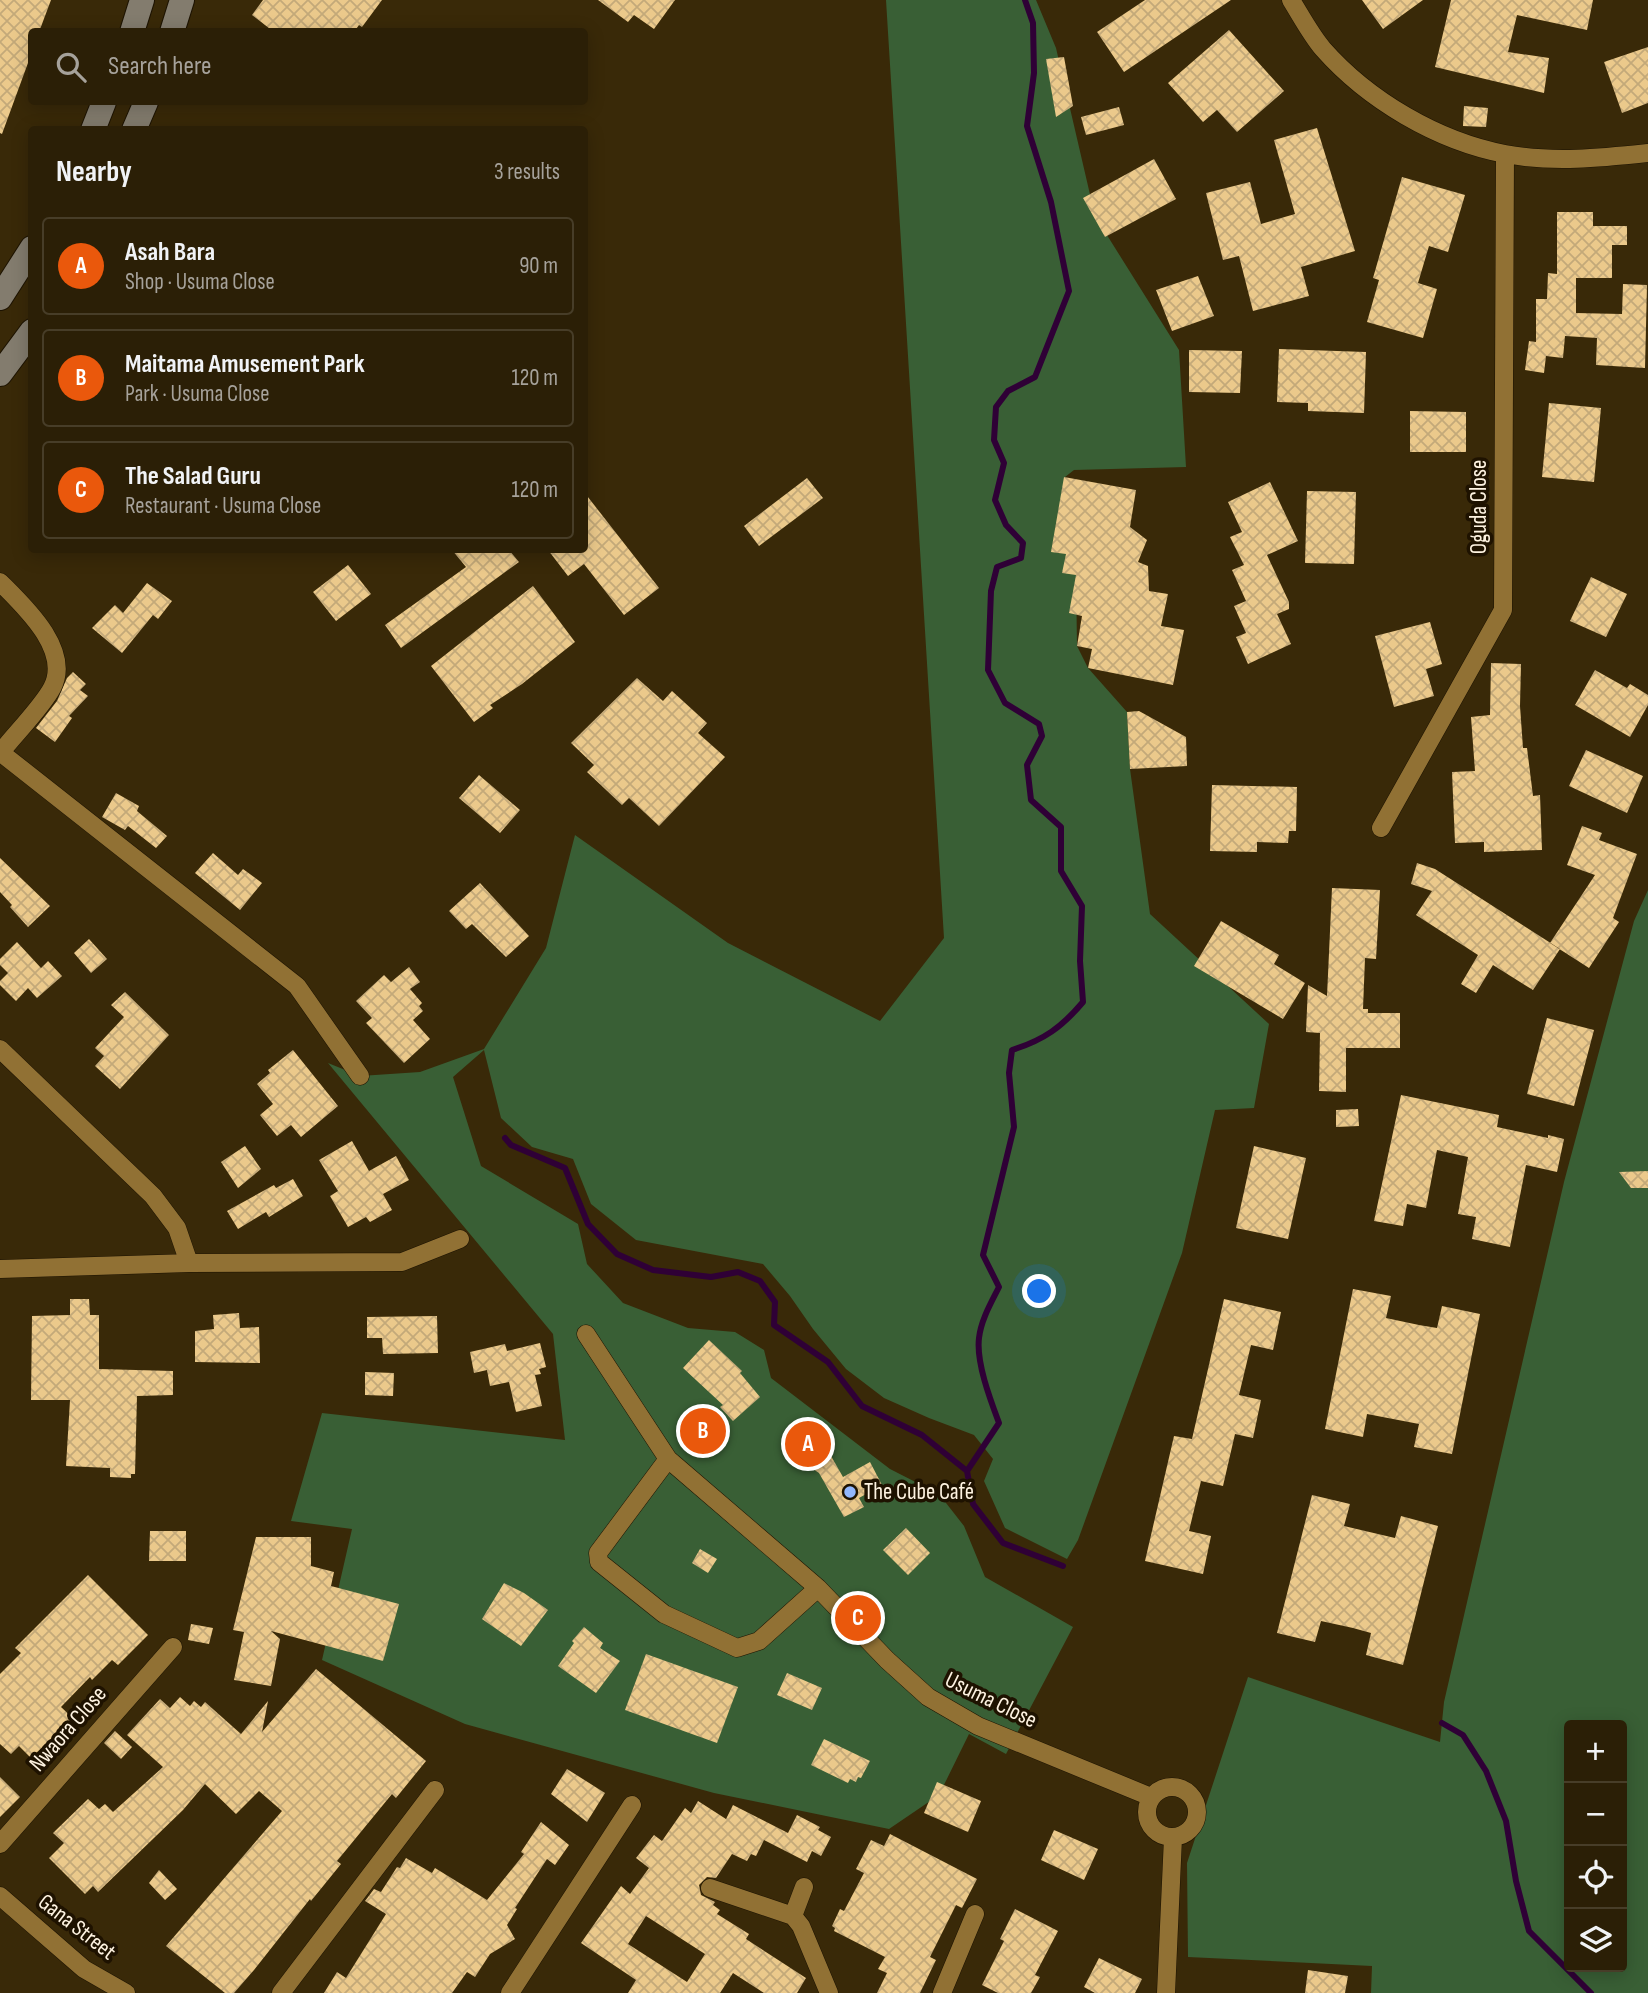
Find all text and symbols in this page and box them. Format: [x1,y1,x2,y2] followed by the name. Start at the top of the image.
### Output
[28,28,588,105] search box
[52,48,90,86] icon: search
[108,51,211,82] text: Search here
[56,154,132,190] text: Nearby
[494,158,560,186] text: 3 results
[125,237,215,268] text: Asah Bara
[76,252,86,280] text: A
[519,252,558,280] text: 90 m
[125,268,275,296] text: Shop · Usuma Close
[125,349,365,380] text: Maitama Amusement Park
[76,364,86,392] text: B
[512,364,558,392] text: 120 m
[125,380,270,408] text: Park · Usuma Close
[1465,460,1493,554] street label: Oguda Close
[125,461,261,492] text: The Salad Guru
[75,476,87,504] text: C
[512,476,558,504] text: 120 m
[125,492,321,520] text: Restaurant · Usuma Close
[1022,1274,1056,1308] your location
[680,1405,726,1457] pin: B
[785,1418,831,1470] pin: A
[864,1478,974,1506] place label: The Cube Café
[842,1484,858,1500] marker: The Cube Café
[835,1592,881,1644] pin: C
[940,1666,1042,1734] street label: Usuma Close
[23,1681,113,1777] street label: Nwaora Close
[1564,1720,1627,1972] map controls
[1564,1720,1627,1783] button: +
[1564,1783,1627,1846] button: −
[1564,1846,1627,1909] button: locate
[32,1888,122,1966] street label: Gana Street
[1564,1909,1627,1972] button: layers

